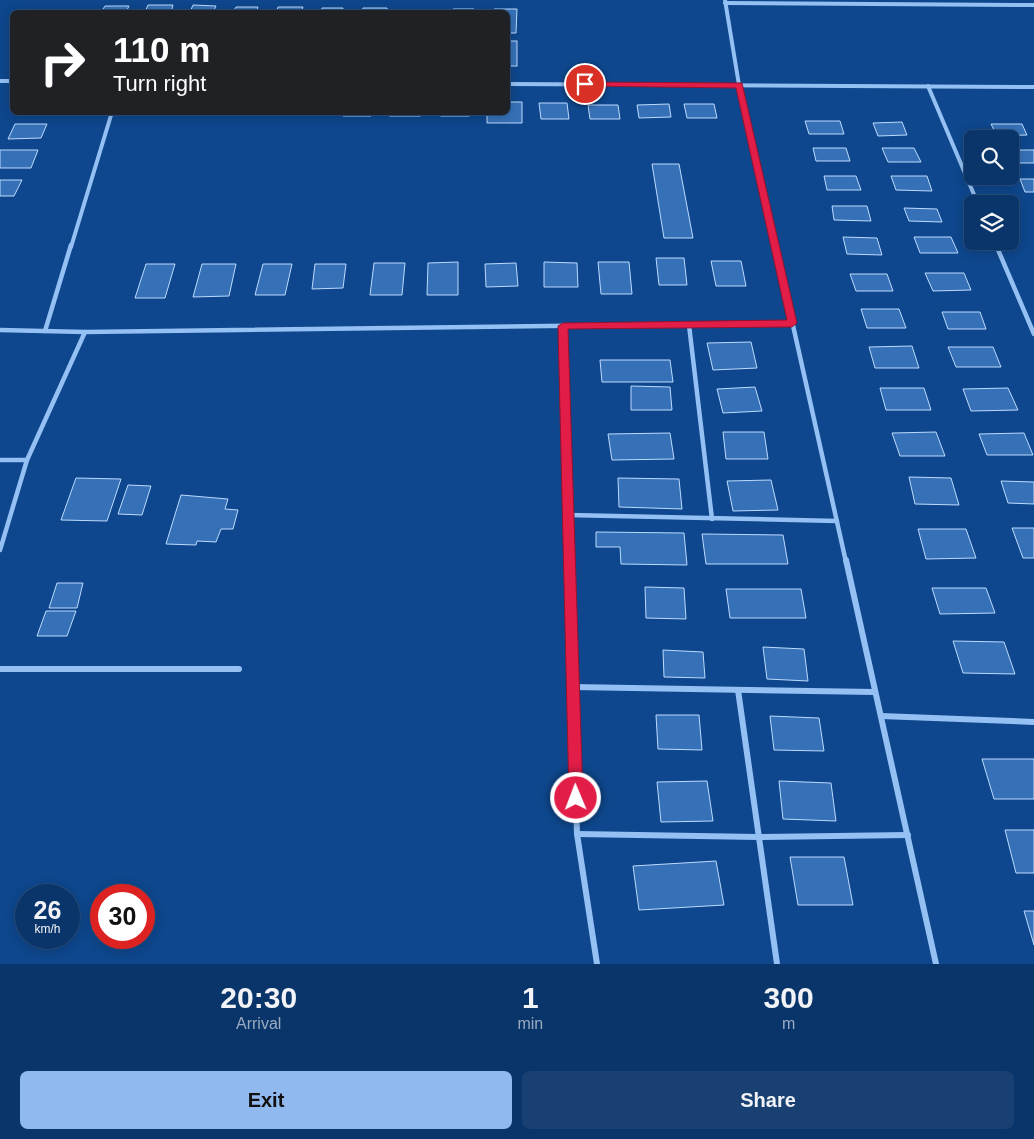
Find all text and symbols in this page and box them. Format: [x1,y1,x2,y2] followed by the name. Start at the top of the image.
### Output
[30,30,95,95] icon: right
[113,30,210,69] text: 110 m
[564,63,606,105] pin
[571,70,599,98] icon: arrive
[113,71,206,96] text: Turn right
[964,130,1019,250] map controls
[964,130,1019,185] button: search
[964,195,1019,250] button: layers
[549,771,601,823] position arrow
[90,884,155,949] speed limit sign: 30
[34,896,61,924] text: 26
[34,922,61,936] text: km/h
[220,981,297,1014] text: 20:30
[522,981,539,1014] text: 1
[764,981,814,1014] text: 300
[236,1015,281,1032] text: Arrival
[517,1015,543,1032] text: min
[782,1015,795,1032] text: m
[20,1071,512,1129] button: Exit
[522,1071,1014,1129] button: Share

